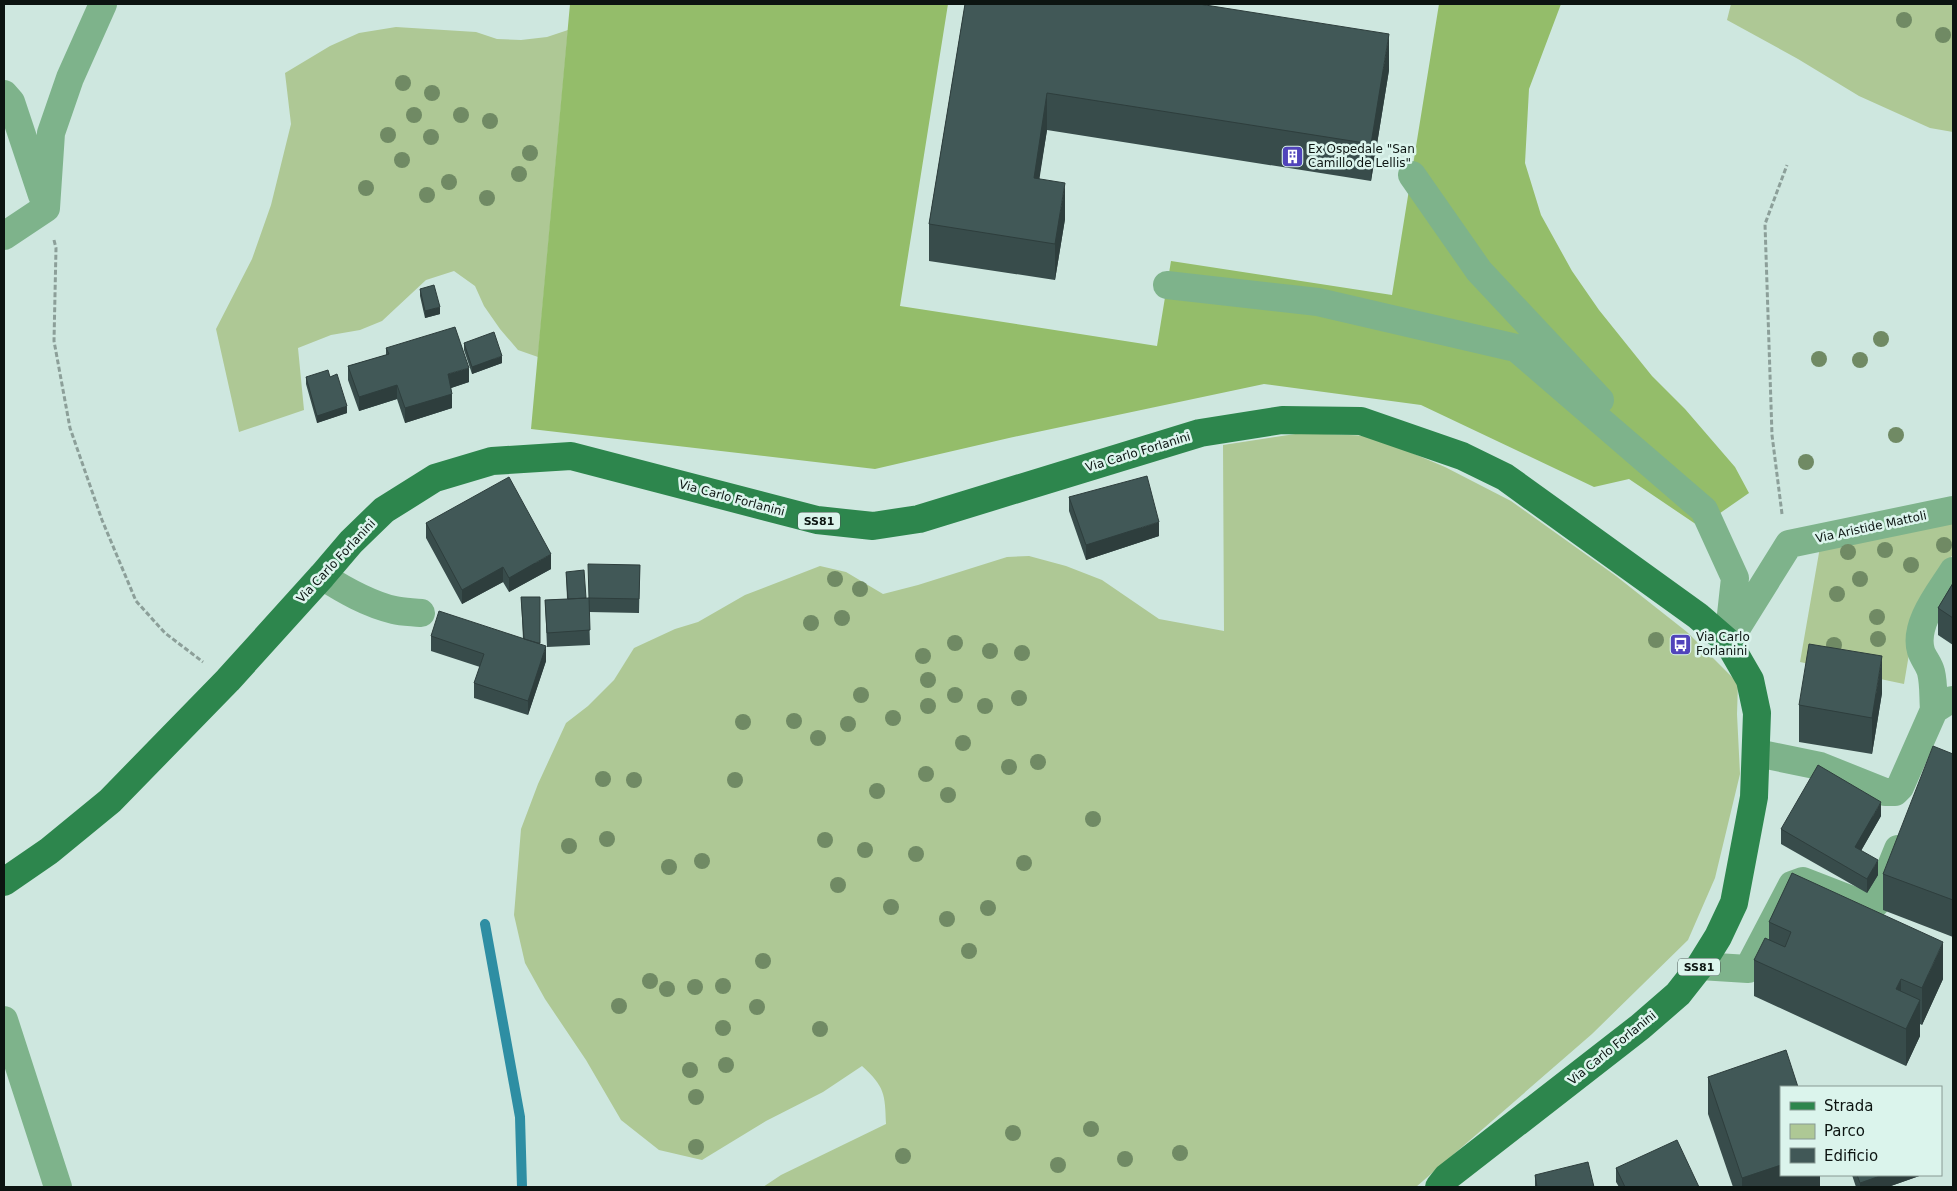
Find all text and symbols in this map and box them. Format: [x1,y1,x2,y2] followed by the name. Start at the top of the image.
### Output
[1308,142,1415,170] place label: Ex Ospedale "San Camillo de Lellis"
[1280,144,1304,168] building icon: Ex Ospedale "San Camillo de Lellis"
[1084,429,1192,475] street label: Via Carlo Forlanini
[678,477,786,519] street label: Via Carlo Forlanini
[1814,508,1928,546] street label: Via Aristide Mattoli
[798,512,840,530] road number: SS81
[294,516,378,606] street label: Via Carlo Forlanini
[1696,630,1750,658] place label: Via Carlo Forlanini
[1668,632,1692,656] bus stop icon: Via Carlo Forlanini
[1678,959,1720,976] road number: SS81
[1565,1008,1659,1088] street label: Via Carlo Forlanini
[1780,1086,1942,1176] legend
[1824,1097,1873,1115] text: Strada
[1824,1122,1865,1140] text: Parco
[1824,1147,1878,1165] text: Edificio

